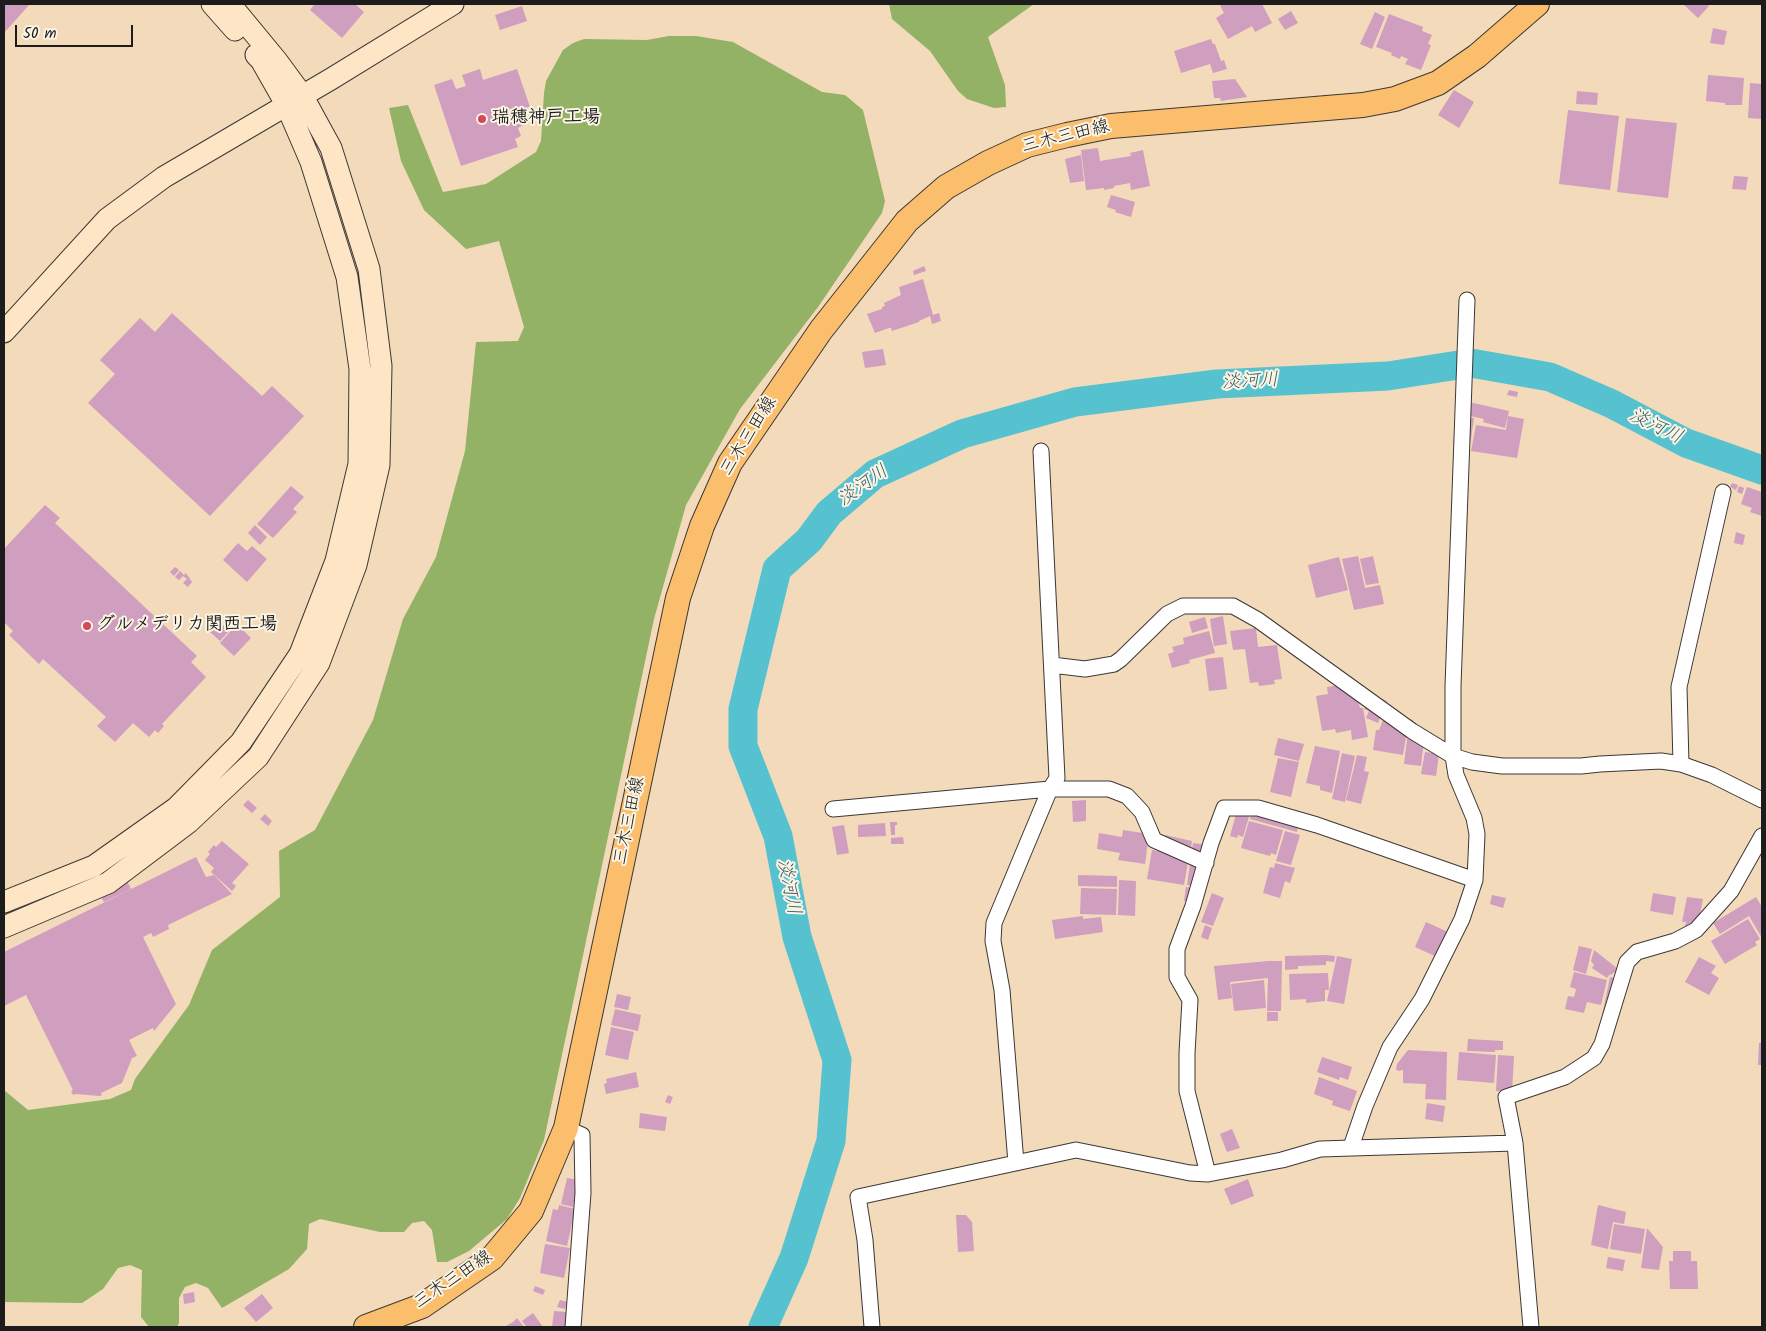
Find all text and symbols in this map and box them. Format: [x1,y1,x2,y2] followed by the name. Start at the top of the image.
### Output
[18,15,135,47] scale bar
[23,22,57,46] text: 50 m
[492,108,600,130] place label: 瑞穂神戸工場
[476,113,488,125] marker: 瑞穂神戸工場
[1020,117,1112,159] street label: 三木三田線
[1221,370,1279,396] water label: 淡河川
[717,393,783,481] street label: 三木三田線
[1624,405,1686,451] water label: 淡河川
[834,461,894,513] water label: 淡河川
[97,615,277,637] place label: グルメデリカ関西工場
[81,620,93,632] marker: グルメデリカ関西工場
[611,775,651,867] street label: 三木三田線
[770,857,804,917] water label: 淡河川
[411,1247,497,1315] street label: 三木三田線

